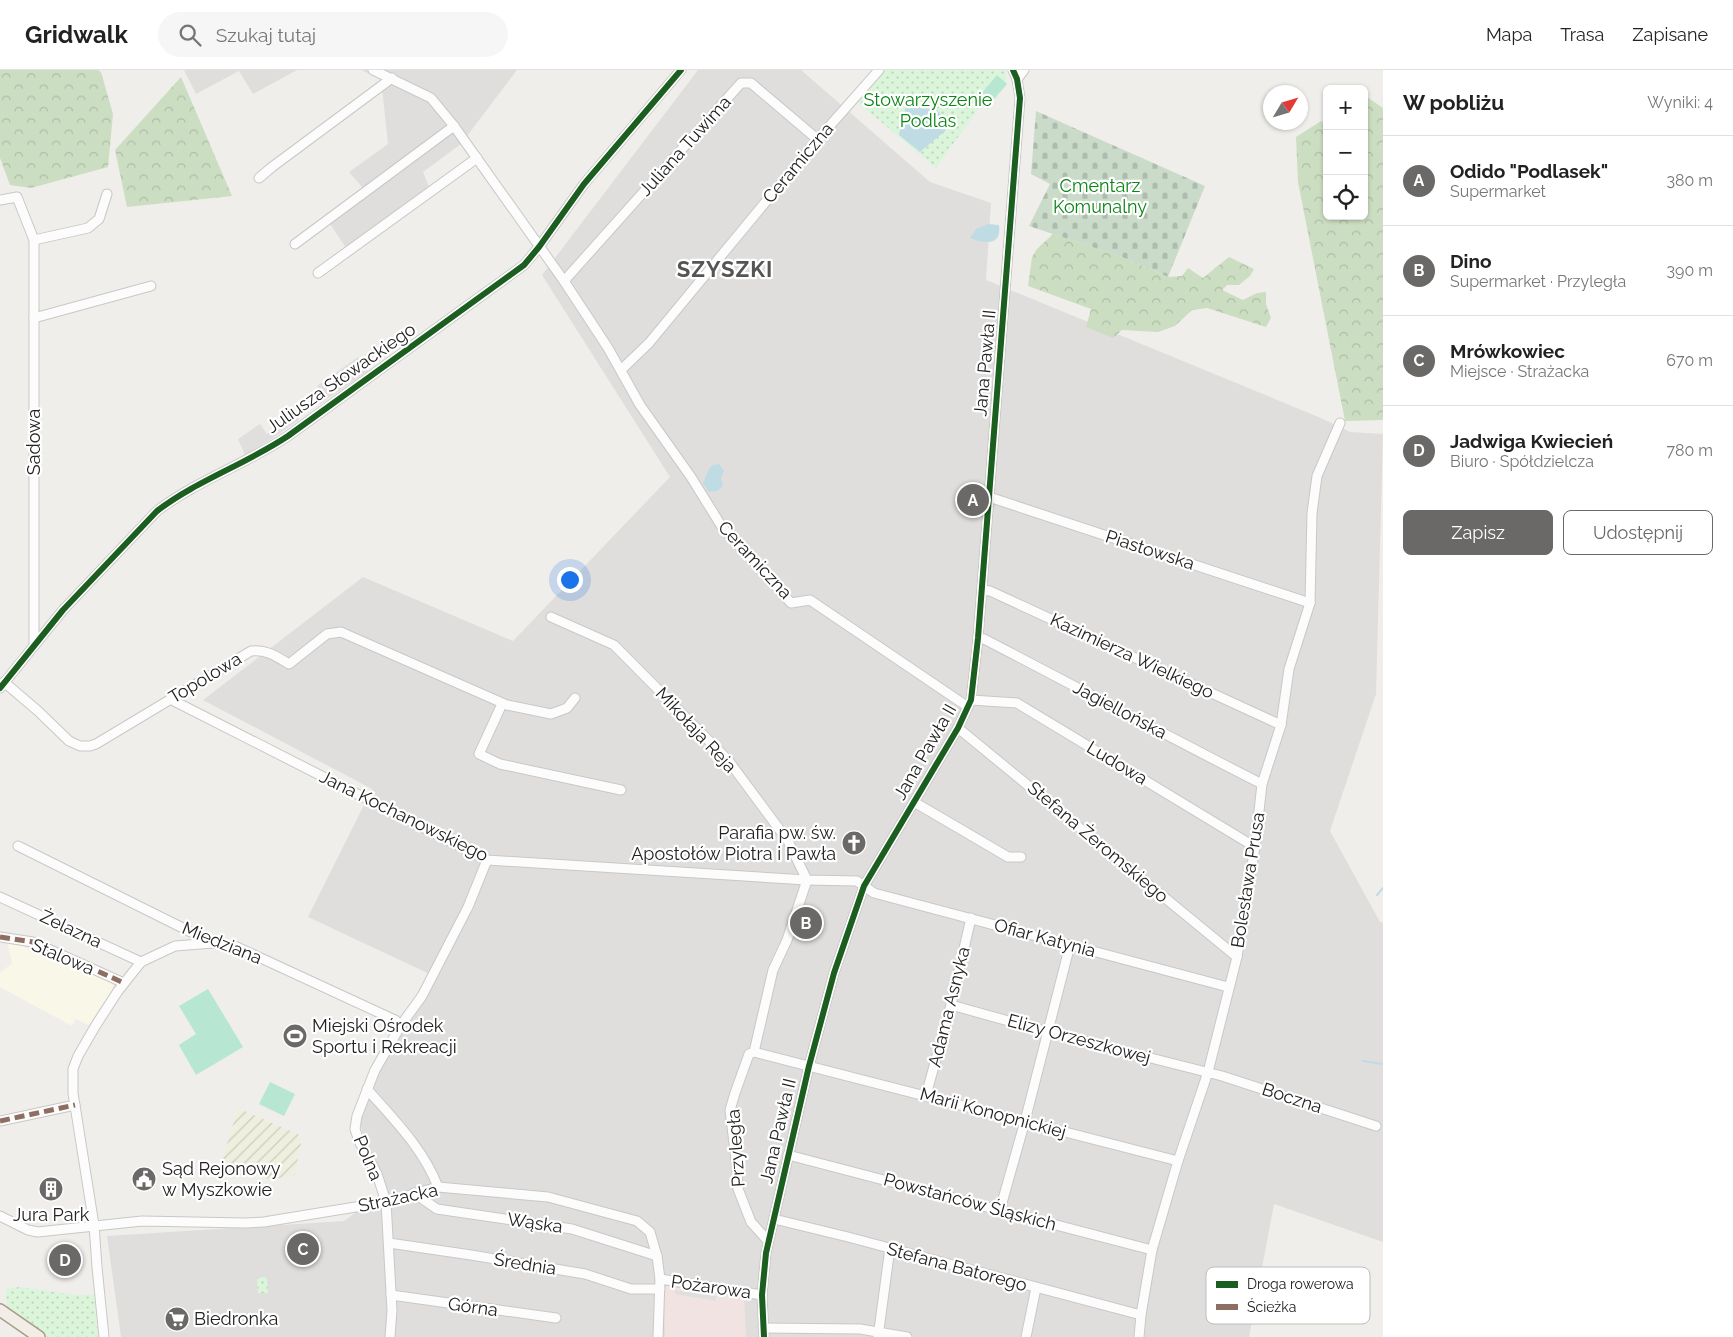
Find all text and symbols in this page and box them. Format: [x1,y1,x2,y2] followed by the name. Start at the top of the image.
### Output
[158,12,508,57] search box
[25,20,128,49] text: Gridwalk
[176,21,204,49] icon: search
[216,24,316,46] text: Szukaj tutaj
[1486,24,1532,45] text: Mapa
[1560,24,1604,45] text: Trasa
[1632,24,1708,45] text: Zapisane
[1263,85,1308,130] north arrow
[1323,85,1368,220] map controls
[1323,85,1368,130] button: +
[864,89,993,131] park label: Stowarzyszenie Podlas
[1403,90,1504,115] text: W pobliżu
[634,91,735,200] street label: Juliana Tuwima
[1647,93,1713,112] text: Wyniki: 4
[758,118,837,207] street label: Ceramiczna
[1323,130,1368,175] button: −
[1450,160,1608,182] text: Odido "Podlasek"
[1414,171,1424,190] text: A
[1666,171,1713,190] text: 380 m
[1053,175,1147,217] park label: Cmentarz Komunalny
[1323,175,1368,220] button: locate
[1450,182,1546,201] text: Supermarket
[1450,250,1491,272] text: Dino
[677,256,773,282] district label: SZYSZKI
[1414,261,1424,280] text: B
[1667,261,1713,280] text: 390 m
[1450,272,1626,291] text: Supermarket · Przyległa
[969,309,1000,417] street label: Jana Pawła II
[262,318,420,437] street label: Juliusza Słowackiego
[1450,340,1565,362] text: Mrówkowiec
[1414,351,1424,370] text: C
[1666,351,1713,370] text: 670 m
[1450,362,1589,381] text: Miejsce · Strażacka
[23,409,44,475] street label: Sadowa
[1450,430,1613,452] text: Jadwiga Kwiecień
[1413,441,1425,460] text: D
[1666,441,1713,460] text: 780 m
[1450,452,1594,471] text: Biuro · Spółdzielcza
[957,481,989,519] pin: A
[1403,510,1553,555] button: Zapisz
[1563,510,1713,555] button: Udostępnij
[714,516,797,603] street label: Ceramiczna
[1103,525,1197,574] street label: Piastowska
[557,567,583,593] your location
[1047,608,1218,703] street label: Kazimierza Wielkiego
[165,648,245,707] street label: Topolowa
[1070,676,1171,743] street label: Jagiellońska
[652,683,741,777] street label: Mikołaja Reja
[889,700,960,803] street label: Jana Pawła II
[1083,736,1151,789] street label: Ludowa
[316,766,492,866] street label: Jana Kochanowskiego
[1024,777,1173,907] street label: Stefana Żeromskiego
[1226,811,1269,949] street label: Bolesława Prusa
[631,822,836,864] place label: Parafia pw. św. Apostołów Piotra i Pawła
[841,830,867,856] church icon: Parafia pw. św. Apostołów Piotra i Pawła
[790,904,822,942] pin: B
[37,905,105,952] street label: Żelazna
[992,914,1098,961] street label: Ofiar Katynia
[179,917,265,968] street label: Miedziana
[29,934,98,979] street label: Stalowa
[923,944,974,1069] street label: Adama Asnyka
[1005,1009,1153,1068] street label: Elizy Orzeszkowej
[312,1015,457,1057] place label: Miejski Ośrodek Sportu i Rekreacji
[282,1023,308,1049] sports icon: Miejski Ośrodek Sportu i Rekreacji
[755,1076,800,1185] street label: Jana Pawła II
[1260,1078,1325,1117] street label: Boczna
[918,1083,1069,1142] street label: Marii Konopnickiej
[722,1109,749,1188] street label: Przyległa
[350,1132,387,1184] street label: Polna
[162,1158,281,1200] place label: Sąd Rejonowy w Myszkowie
[131,1166,157,1192] public building icon: Sąd Rejonowy w Myszkowie
[881,1167,1059,1235] street label: Powstańców Śląskich
[38,1176,64,1202] building icon: Jura Park
[356,1179,440,1216] street label: Strażacka
[13,1204,90,1225] place label: Jura Park
[506,1208,564,1237] street label: Wąska
[287,1230,319,1268] pin: C
[885,1238,1030,1295] street label: Stefana Batorego
[49,1241,81,1279] pin: D
[492,1247,558,1279] street label: Średnia
[1206,1267,1370,1324] legend
[670,1270,753,1303] street label: Pożarowa
[1247,1276,1354,1292] text: Droga rowerowa
[447,1293,499,1320] street label: Górna
[1247,1298,1296,1315] text: Ścieżka
[164,1306,190,1332] supermarket icon: Biedronka
[194,1308,278,1329] place label: Biedronka

